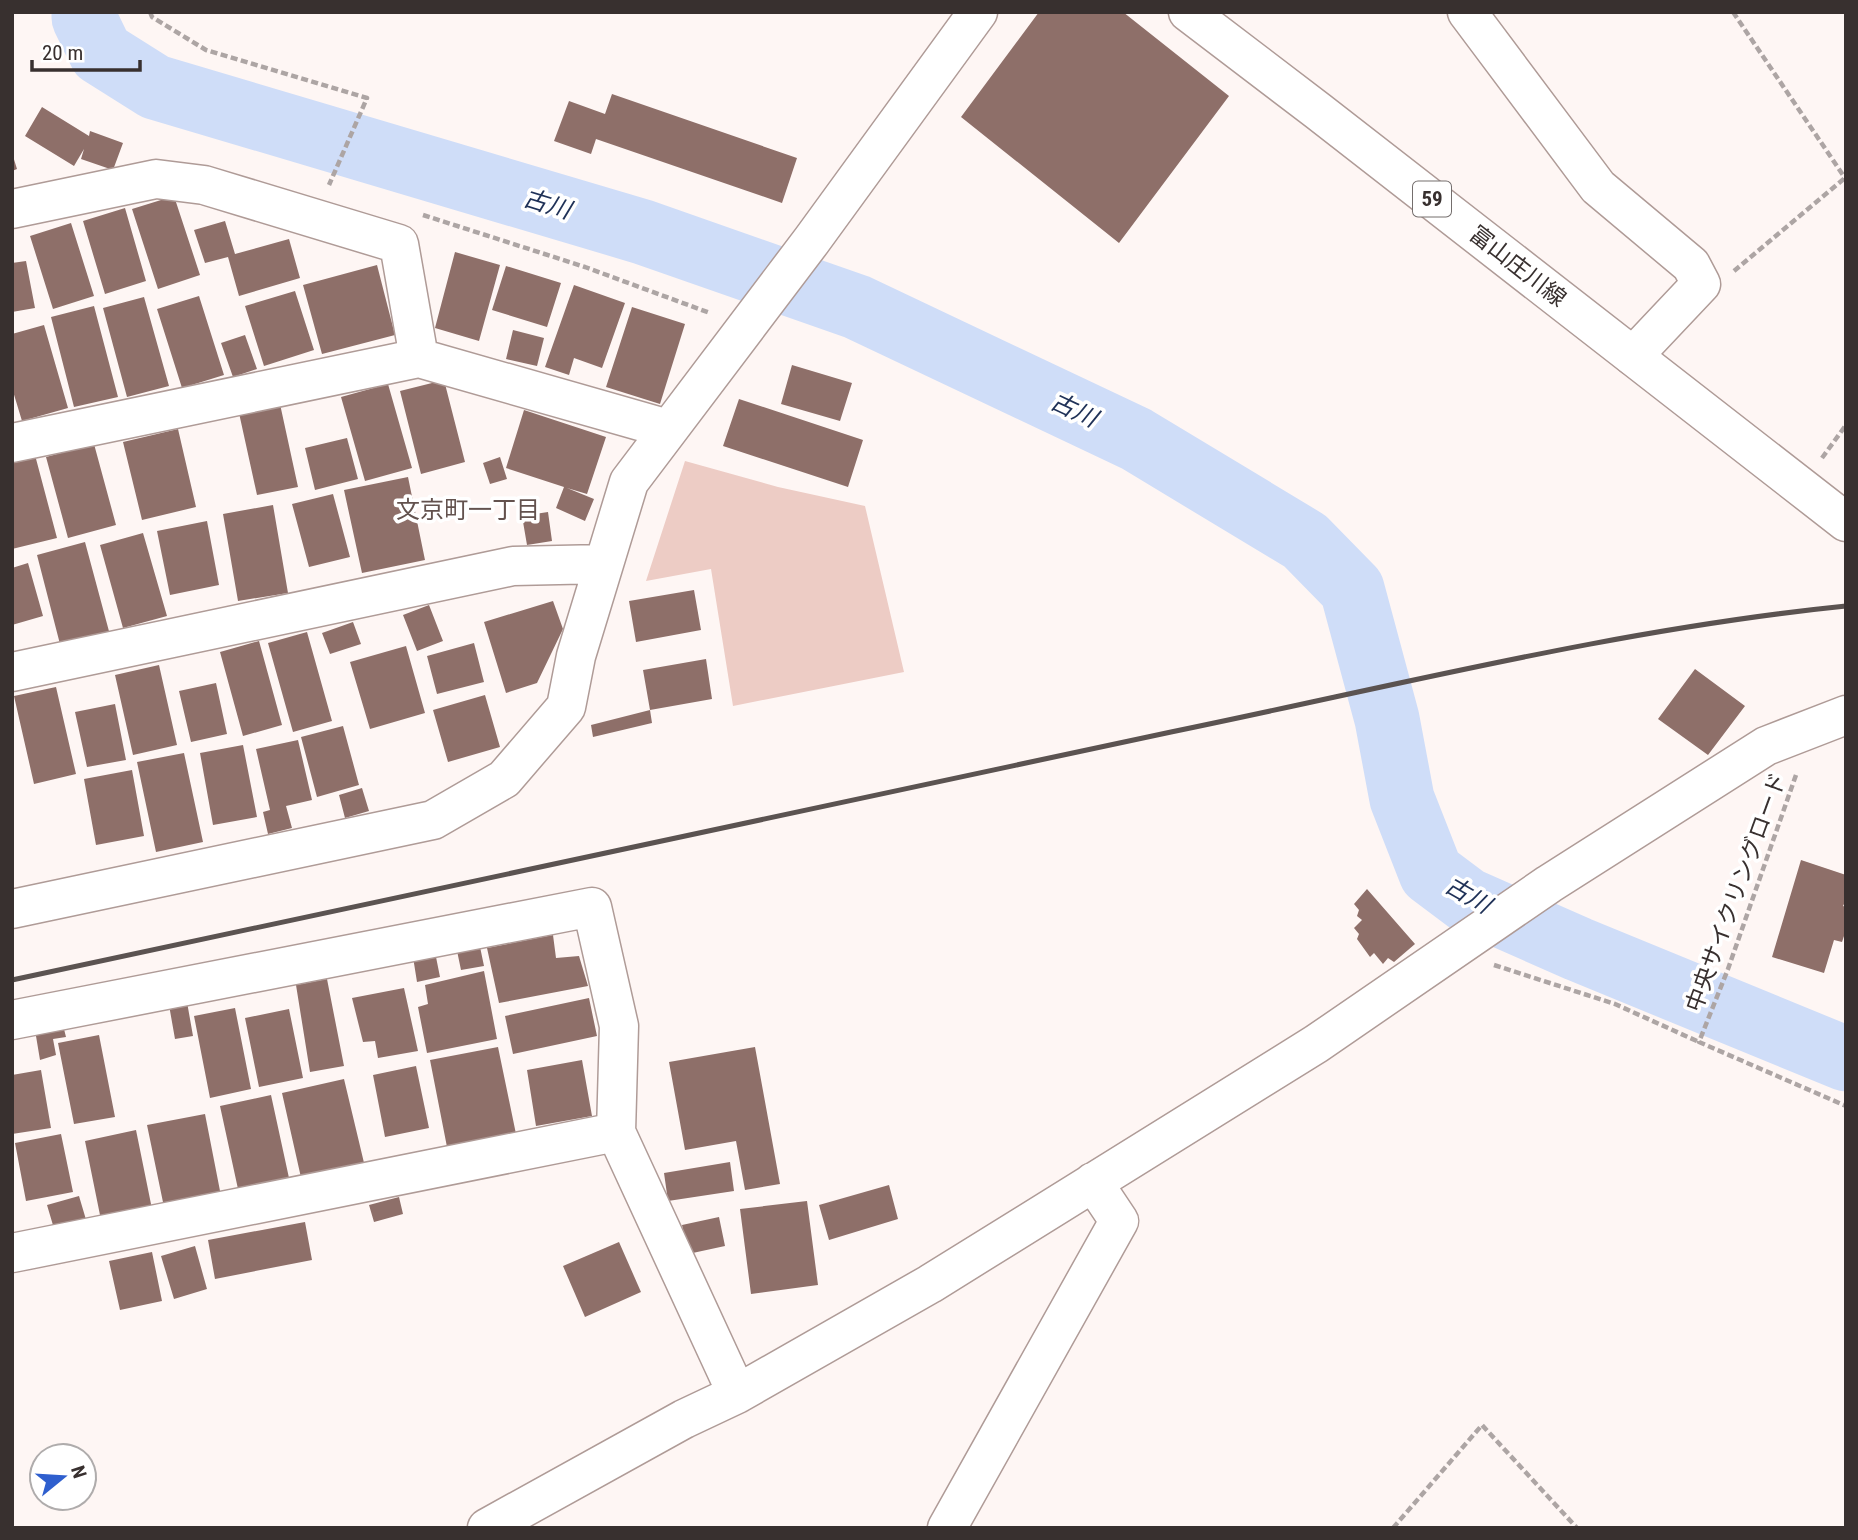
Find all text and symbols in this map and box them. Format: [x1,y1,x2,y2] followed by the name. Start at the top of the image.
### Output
[32,28,140,72] scale bar
[42,41,83,65] text: 20 m
[1413,182,1451,216] road number: 59
[520,184,577,225] water label: 古川
[1464,220,1571,312] street label: 富山庄川線
[1046,387,1104,434] water label: 古川
[396,496,540,524] district label: 文京町一丁目
[1681,769,1792,1015] street label: 中央サイクリングロード
[1440,871,1498,921] water label: 古川
[28,1442,98,1512] north arrow
[66,1463,91,1481] text: N

